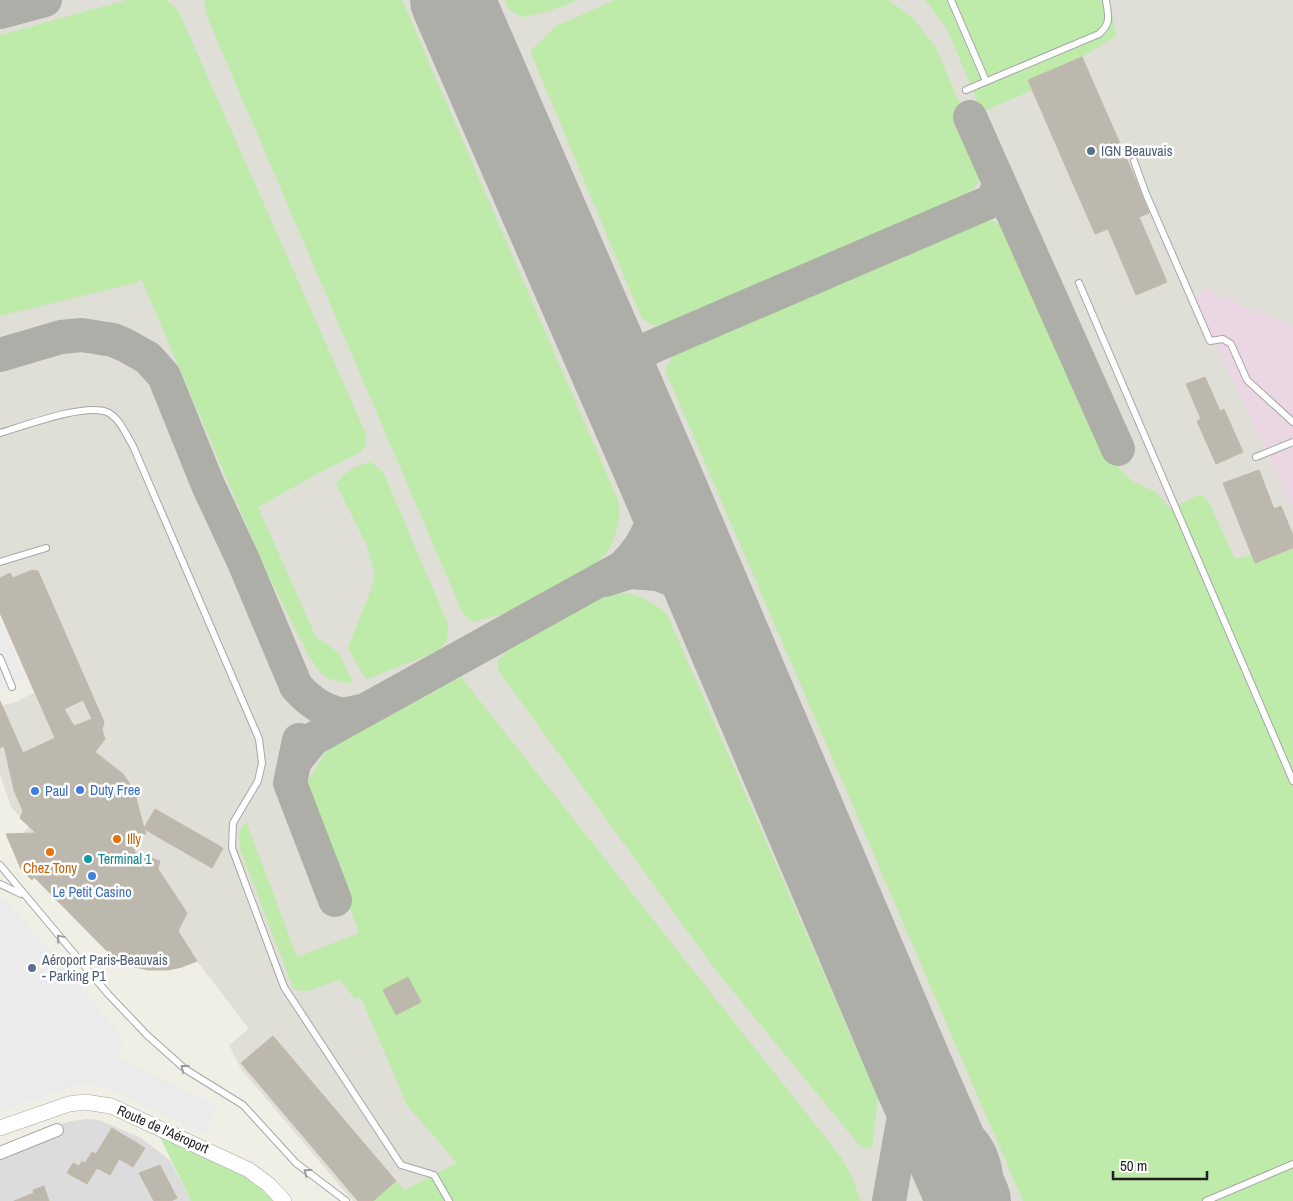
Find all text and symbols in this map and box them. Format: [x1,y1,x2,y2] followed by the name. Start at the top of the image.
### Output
[1101,142,1173,160] place label: IGN Beauvais
[1085,145,1097,157] marker: IGN Beauvais
[90,781,140,799] place label: Duty Free
[45,782,68,800] place label: Paul
[74,784,86,796] marker: Duty Free
[29,785,41,797] marker: Paul
[127,830,141,848] place label: Illy
[111,833,123,845] marker: Illy
[44,846,56,858] marker: Chez Tony
[98,850,152,868] place label: Terminal 1
[82,853,94,865] marker: Terminal 1
[23,859,77,877] place label: Chez Tony
[86,870,98,882] marker: Le Petit Casino
[52,883,132,901] place label: Le Petit Casino
[57,934,66,943] one-way arrow
[41,951,168,985] place label: Aéroport Paris-Beauvais - Parking P1
[26,962,38,974] marker: Aéroport Paris-Beauvais - Parking P1
[181,1065,190,1073] one-way arrow
[114,1101,212,1157] street label: Route de l'Aéroport
[1113,1148,1207,1180] scale bar
[1120,1155,1147,1176] text: 50 m
[303,1169,313,1178] one-way arrow

